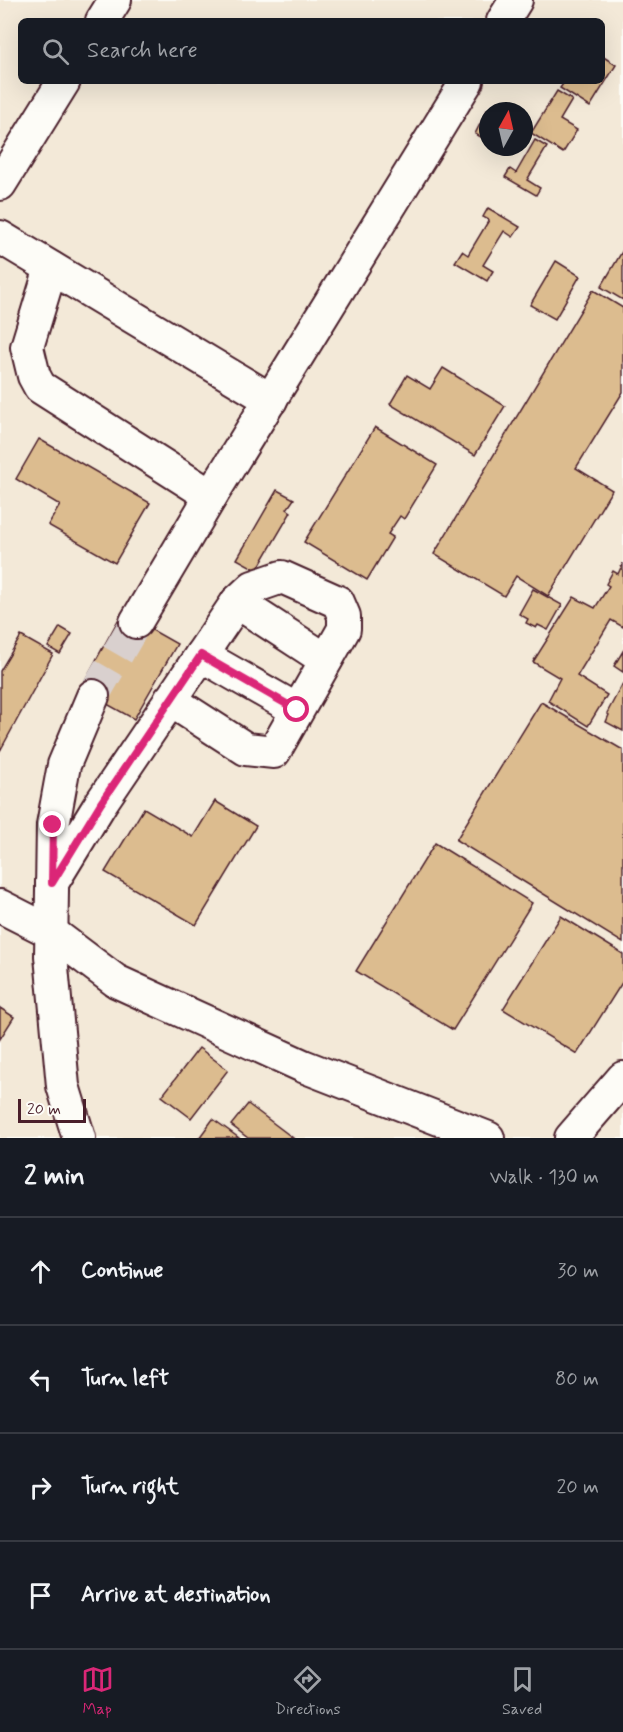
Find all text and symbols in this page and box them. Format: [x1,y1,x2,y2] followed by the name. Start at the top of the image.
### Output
[18,18,605,84] search box
[39,35,72,68] icon: search
[87,37,198,65] text: Search here
[479,102,533,156] north arrow
[283,696,309,722] route start
[39,811,65,837] route end
[18,1096,86,1124] scale bar
[27,1099,61,1120] text: 20 m
[24,1160,85,1194] text: 2 min
[490,1164,599,1191] text: Walk · 130 m
[24,1255,57,1288] icon: ahead
[81,1257,163,1285] text: Continue
[557,1258,599,1285] text: 30 m
[24,1363,57,1396] icon: left
[81,1365,169,1393] text: Turn left
[555,1366,599,1393] text: 80 m
[24,1471,57,1504] icon: right
[81,1473,179,1501] text: Turn right
[556,1474,599,1501] text: 20 m
[24,1579,57,1612] icon: arrive
[81,1581,271,1609] text: Arrive at destination
[81,1663,114,1720] tab: Map
[275,1663,341,1720] tab: Directions
[502,1663,542,1720] tab: Saved

